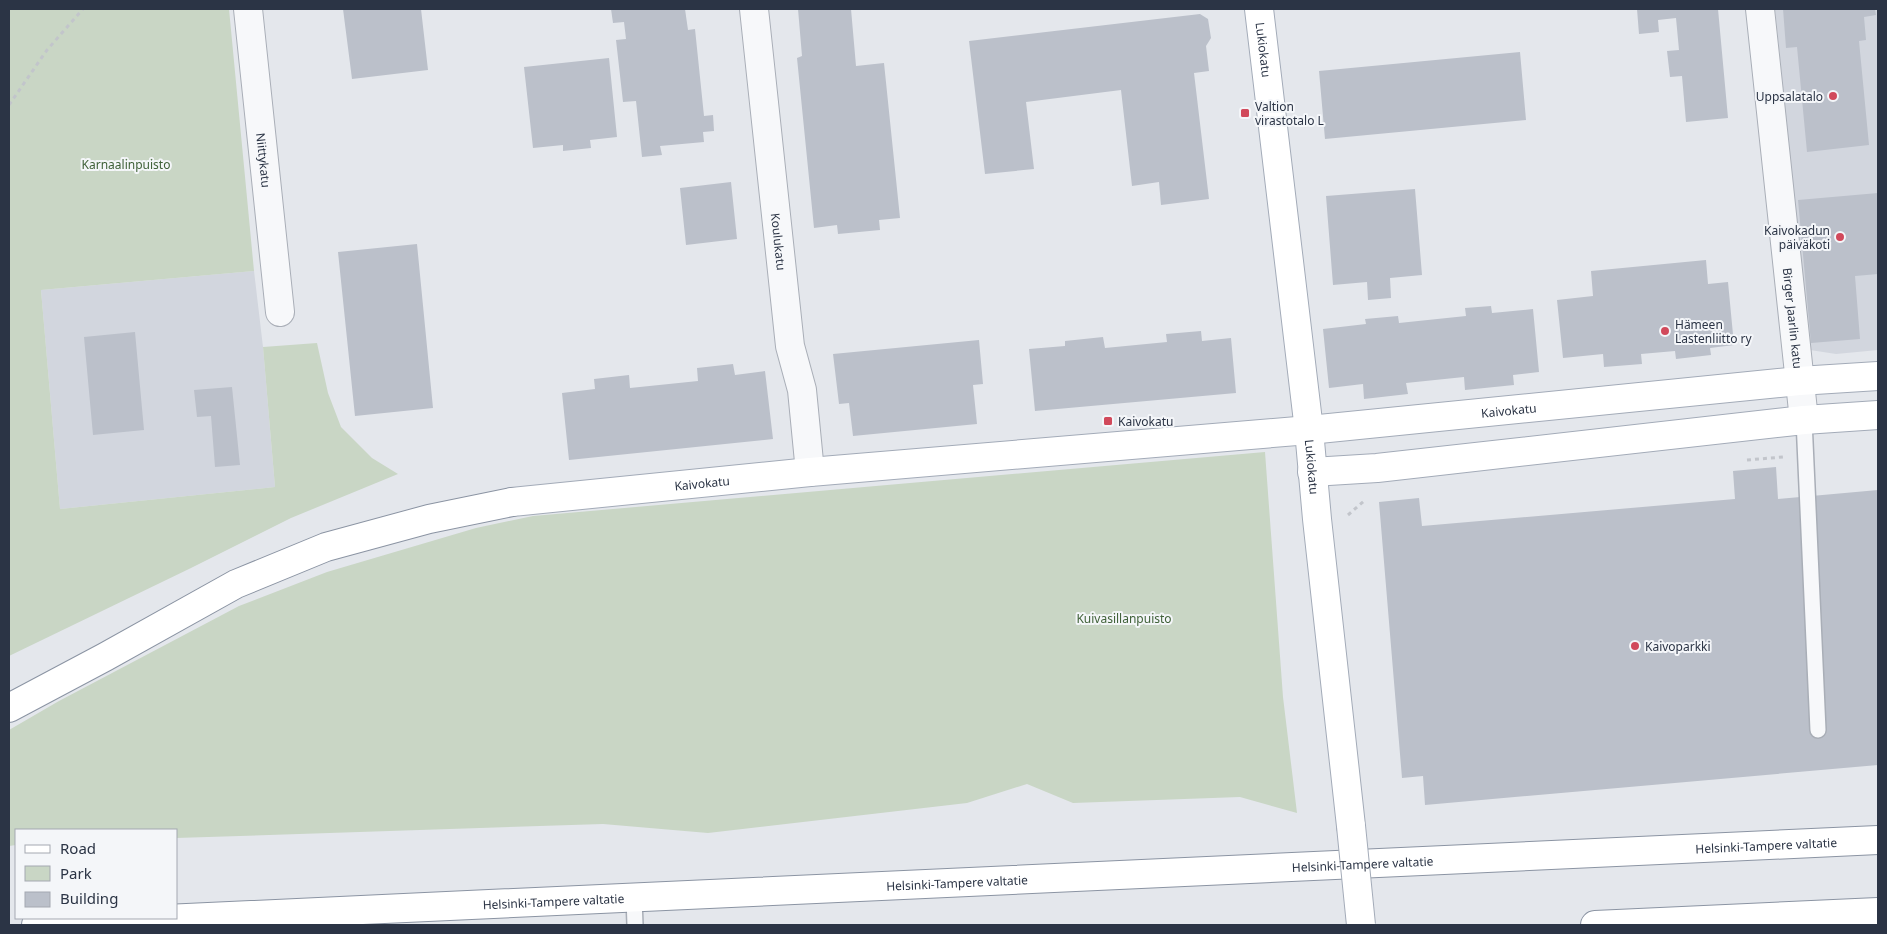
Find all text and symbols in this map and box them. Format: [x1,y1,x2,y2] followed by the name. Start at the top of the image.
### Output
[1252,21,1276,78] street label: Lukiokatu
[1756,88,1823,105] place label: Uppsalatalo
[1827,90,1839,102] marker: Uppsalatalo
[1255,98,1324,129] place label: Valtion virastotalo L
[1239,107,1251,119] marker: Valtion virastotalo L
[253,132,275,188] street label: Niittykatu
[82,156,170,173] park label: Karnaalinpuisto
[767,212,790,271] street label: Koulukatu
[1764,222,1830,253] place label: Kaivokadun päiväkoti
[1834,231,1846,243] marker: Kaivokadun päiväkoti
[1779,267,1807,370] street label: Birger Jaarlin katu
[1675,316,1753,347] place label: Hämeen Lastenliitto ry
[1659,325,1671,337] marker: Hämeen Lastenliitto ry
[1480,399,1537,421] street label: Kaivokatu
[1118,413,1174,430] place label: Kaivokatu
[1102,415,1114,427] marker: Kaivokatu
[1301,439,1323,495] street label: Lukiokatu
[674,472,731,494] street label: Kaivokatu
[1076,610,1172,627] park label: Kuivasillanpuisto
[1645,638,1711,655] place label: Kaivoparkki
[1629,640,1641,652] marker: Kaivoparkki
[15,829,178,919] legend
[1695,833,1838,857] street label: Helsinki-Tampere valtatie
[60,838,96,858] text: Road
[1291,852,1434,876] street label: Helsinki-Tampere valtatie
[60,863,92,883] text: Park
[886,871,1028,894] street label: Helsinki-Tampere valtatie
[60,888,118,908] text: Building
[482,889,625,913] street label: Helsinki-Tampere valtatie

